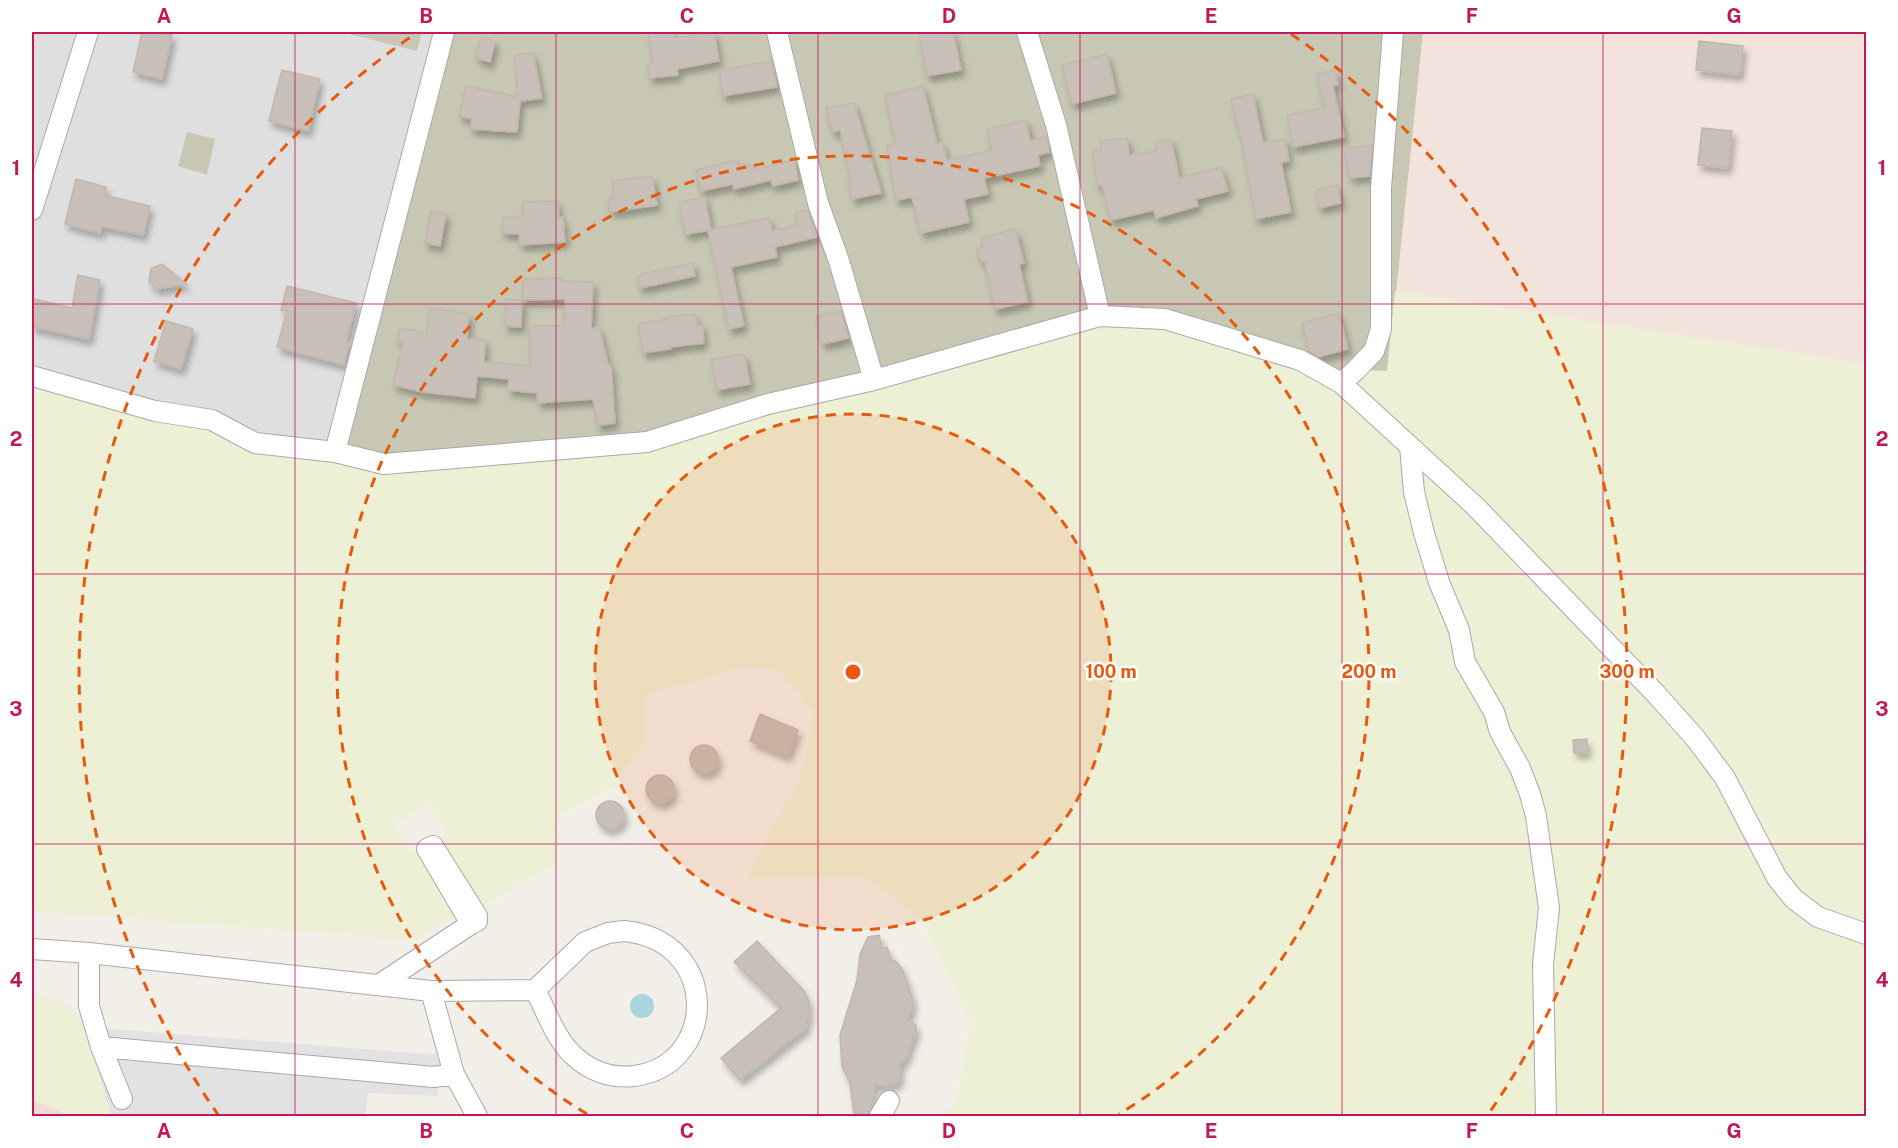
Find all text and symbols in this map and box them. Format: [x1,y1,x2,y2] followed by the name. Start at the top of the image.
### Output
[157,4,171,28] text: A
[419,4,433,28] text: B
[680,4,694,28] text: C
[942,4,956,28] text: D
[1205,4,1217,28] text: E
[1466,4,1478,28] text: F
[1726,4,1742,28] text: G
[12,156,20,180] text: 1
[1878,156,1886,180] text: 1
[10,427,22,451] text: 2
[1876,427,1888,451] text: 2
[1085,661,1137,682] text: 100 m
[1342,661,1396,682] text: 200 m
[1599,661,1655,682] text: 300 m
[843,662,863,682] centre of rings
[9,697,23,721] text: 3
[1875,697,1889,721] text: 3
[9,968,23,992] text: 4
[1875,968,1889,992] text: 4
[157,1119,171,1143] text: A
[419,1119,433,1143] text: B
[680,1119,694,1143] text: C
[942,1119,956,1143] text: D
[1205,1119,1217,1143] text: E
[1466,1119,1478,1143] text: F
[1726,1119,1742,1143] text: G

